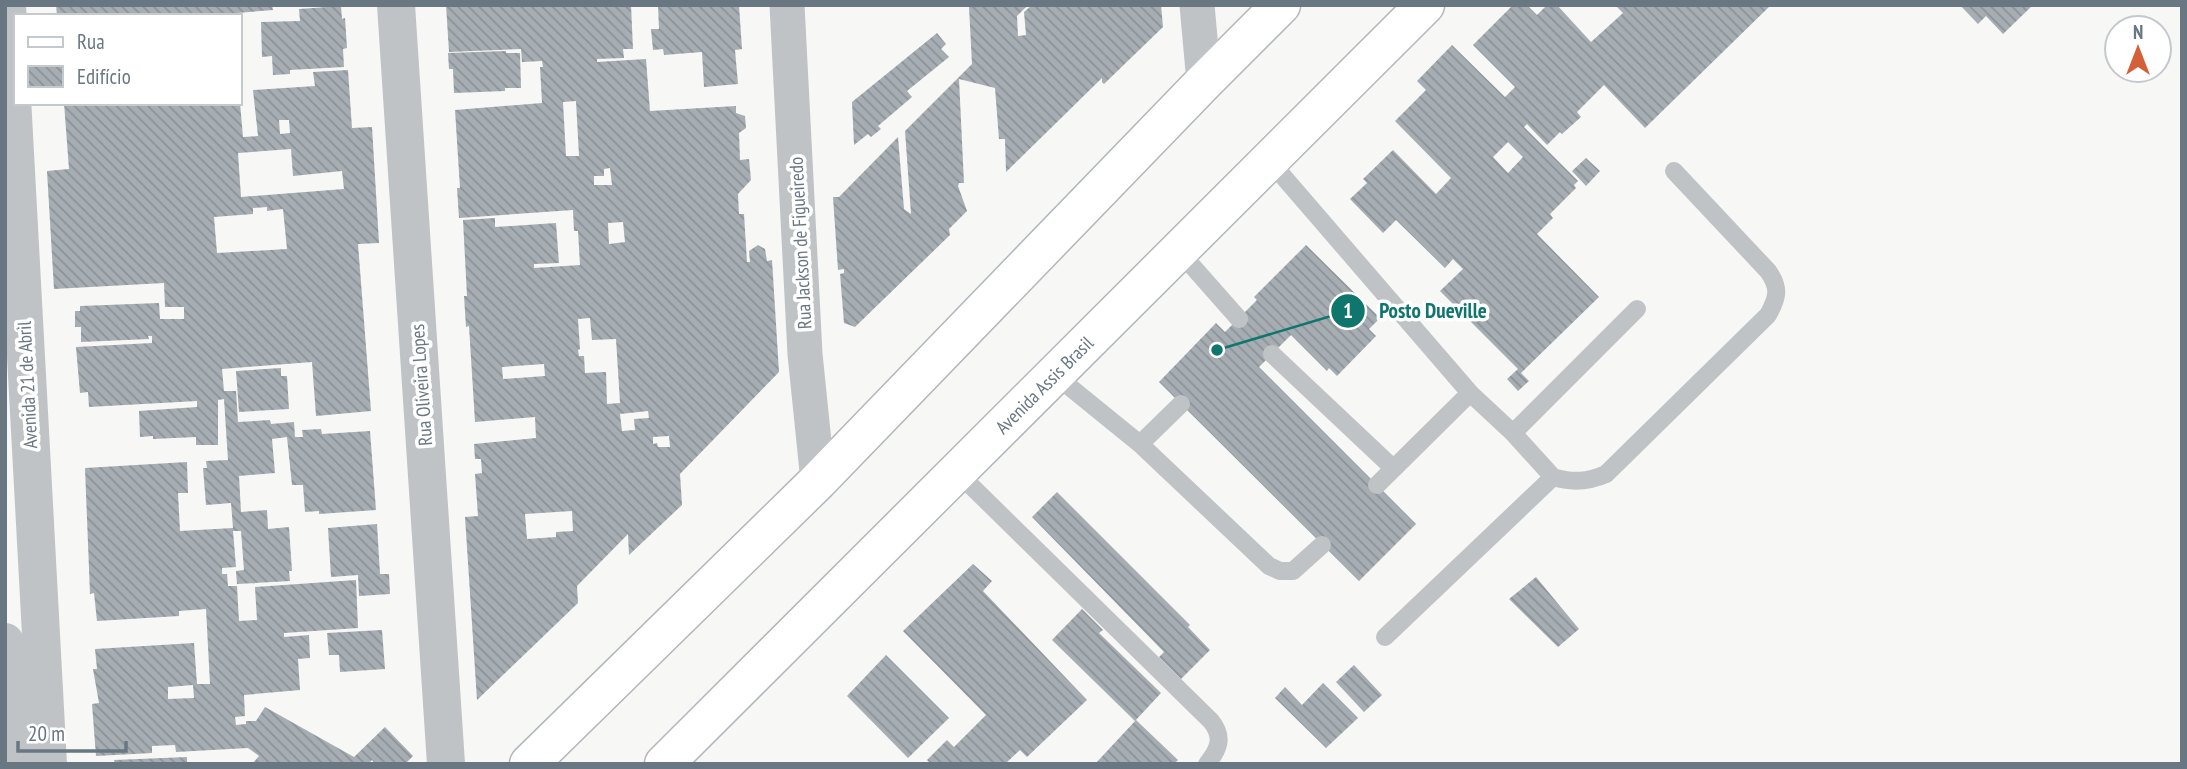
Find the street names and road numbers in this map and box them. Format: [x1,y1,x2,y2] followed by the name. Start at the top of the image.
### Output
[784,156,816,330] street label: Rua Jackson de Figueiredo
[12,320,42,449] street label: Avenida 21 de Abril
[405,323,437,447] street label: Rua Oliveira Lopes
[990,330,1099,439] street label: Avenida Assis Brasil

